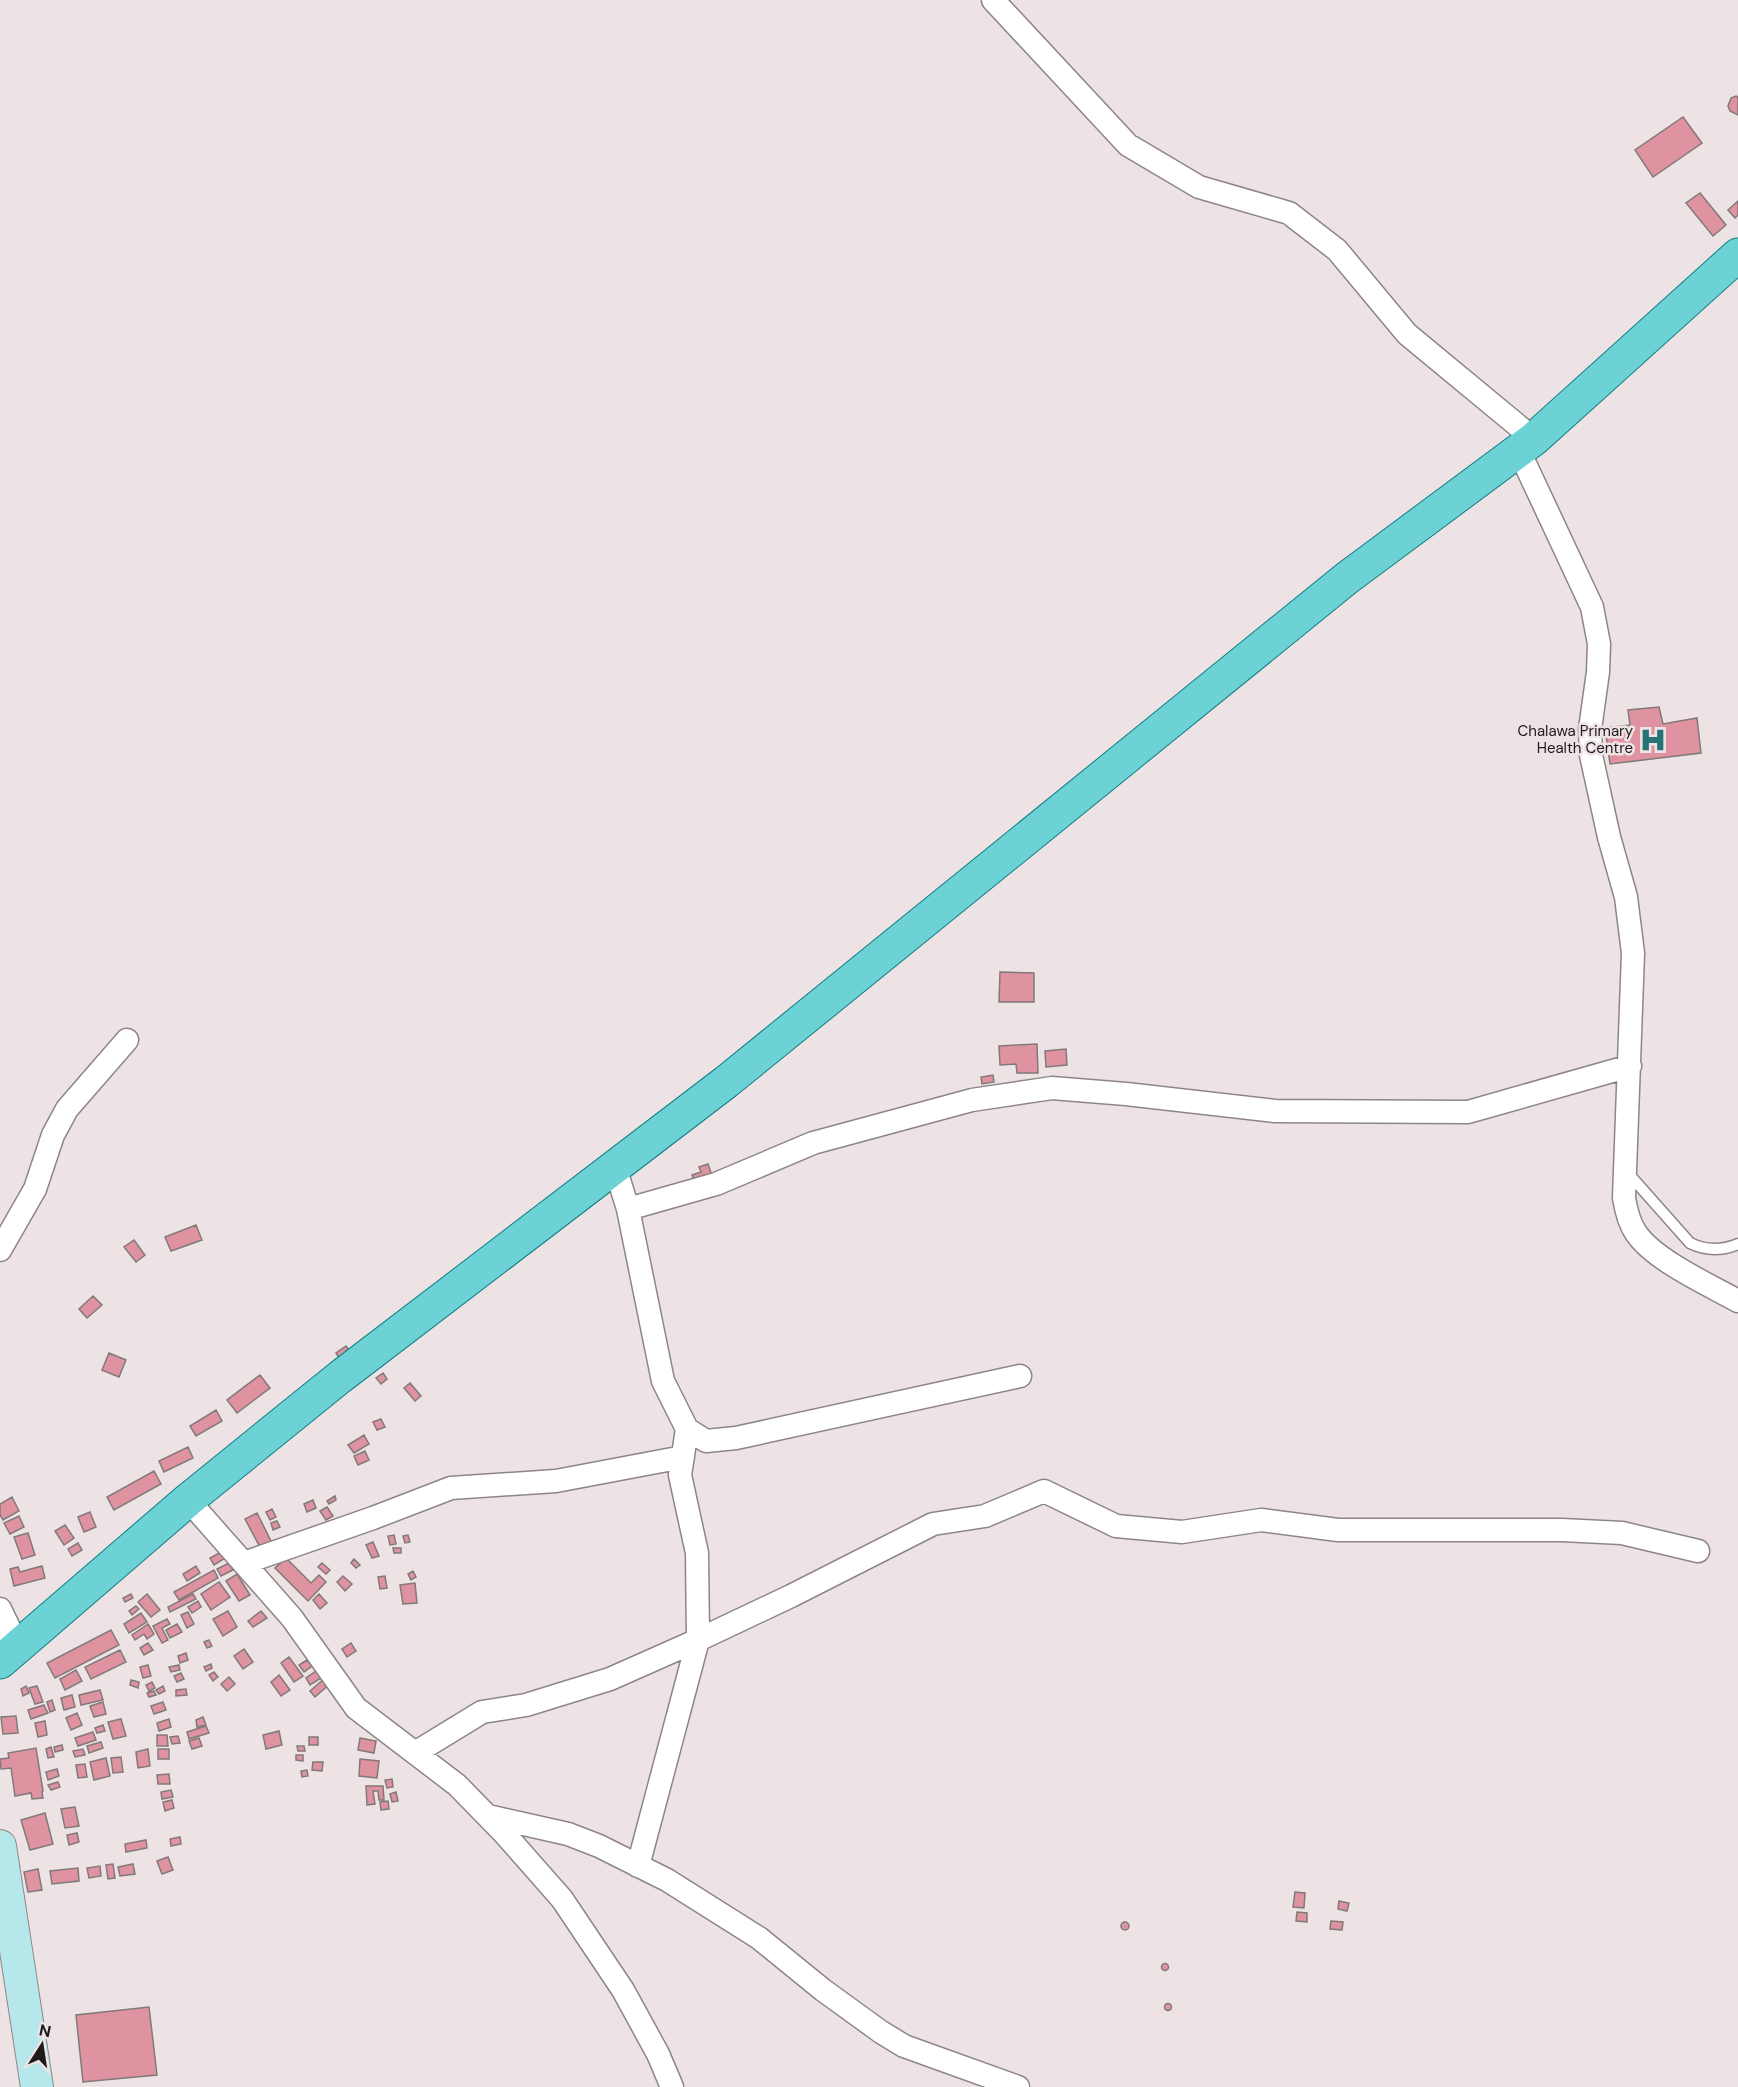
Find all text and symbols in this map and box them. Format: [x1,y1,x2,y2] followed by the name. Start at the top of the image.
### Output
[1518,721,1634,758] place label: Chalawa Primary Health Centre
[1638,725,1668,755] hospital icon: Chalawa Primary Health Centre
[12,2015,72,2075] north arrow
[37,2019,53,2042] text: N

